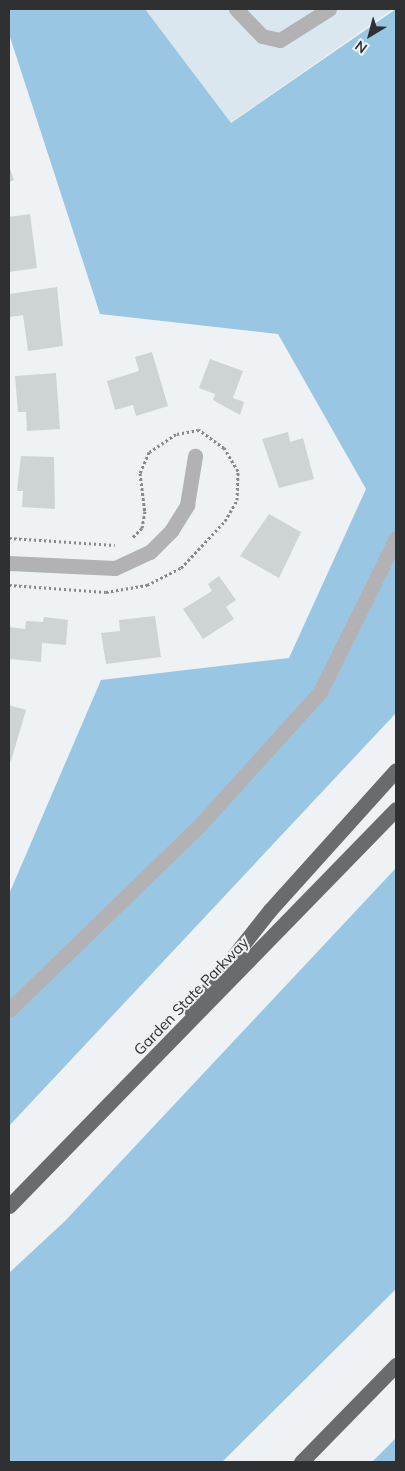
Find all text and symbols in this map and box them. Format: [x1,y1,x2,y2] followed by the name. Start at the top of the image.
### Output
[345,10,395,60] north arrow
[351,37,371,57] text: N
[130,933,252,1059] street label: Garden State Parkway

